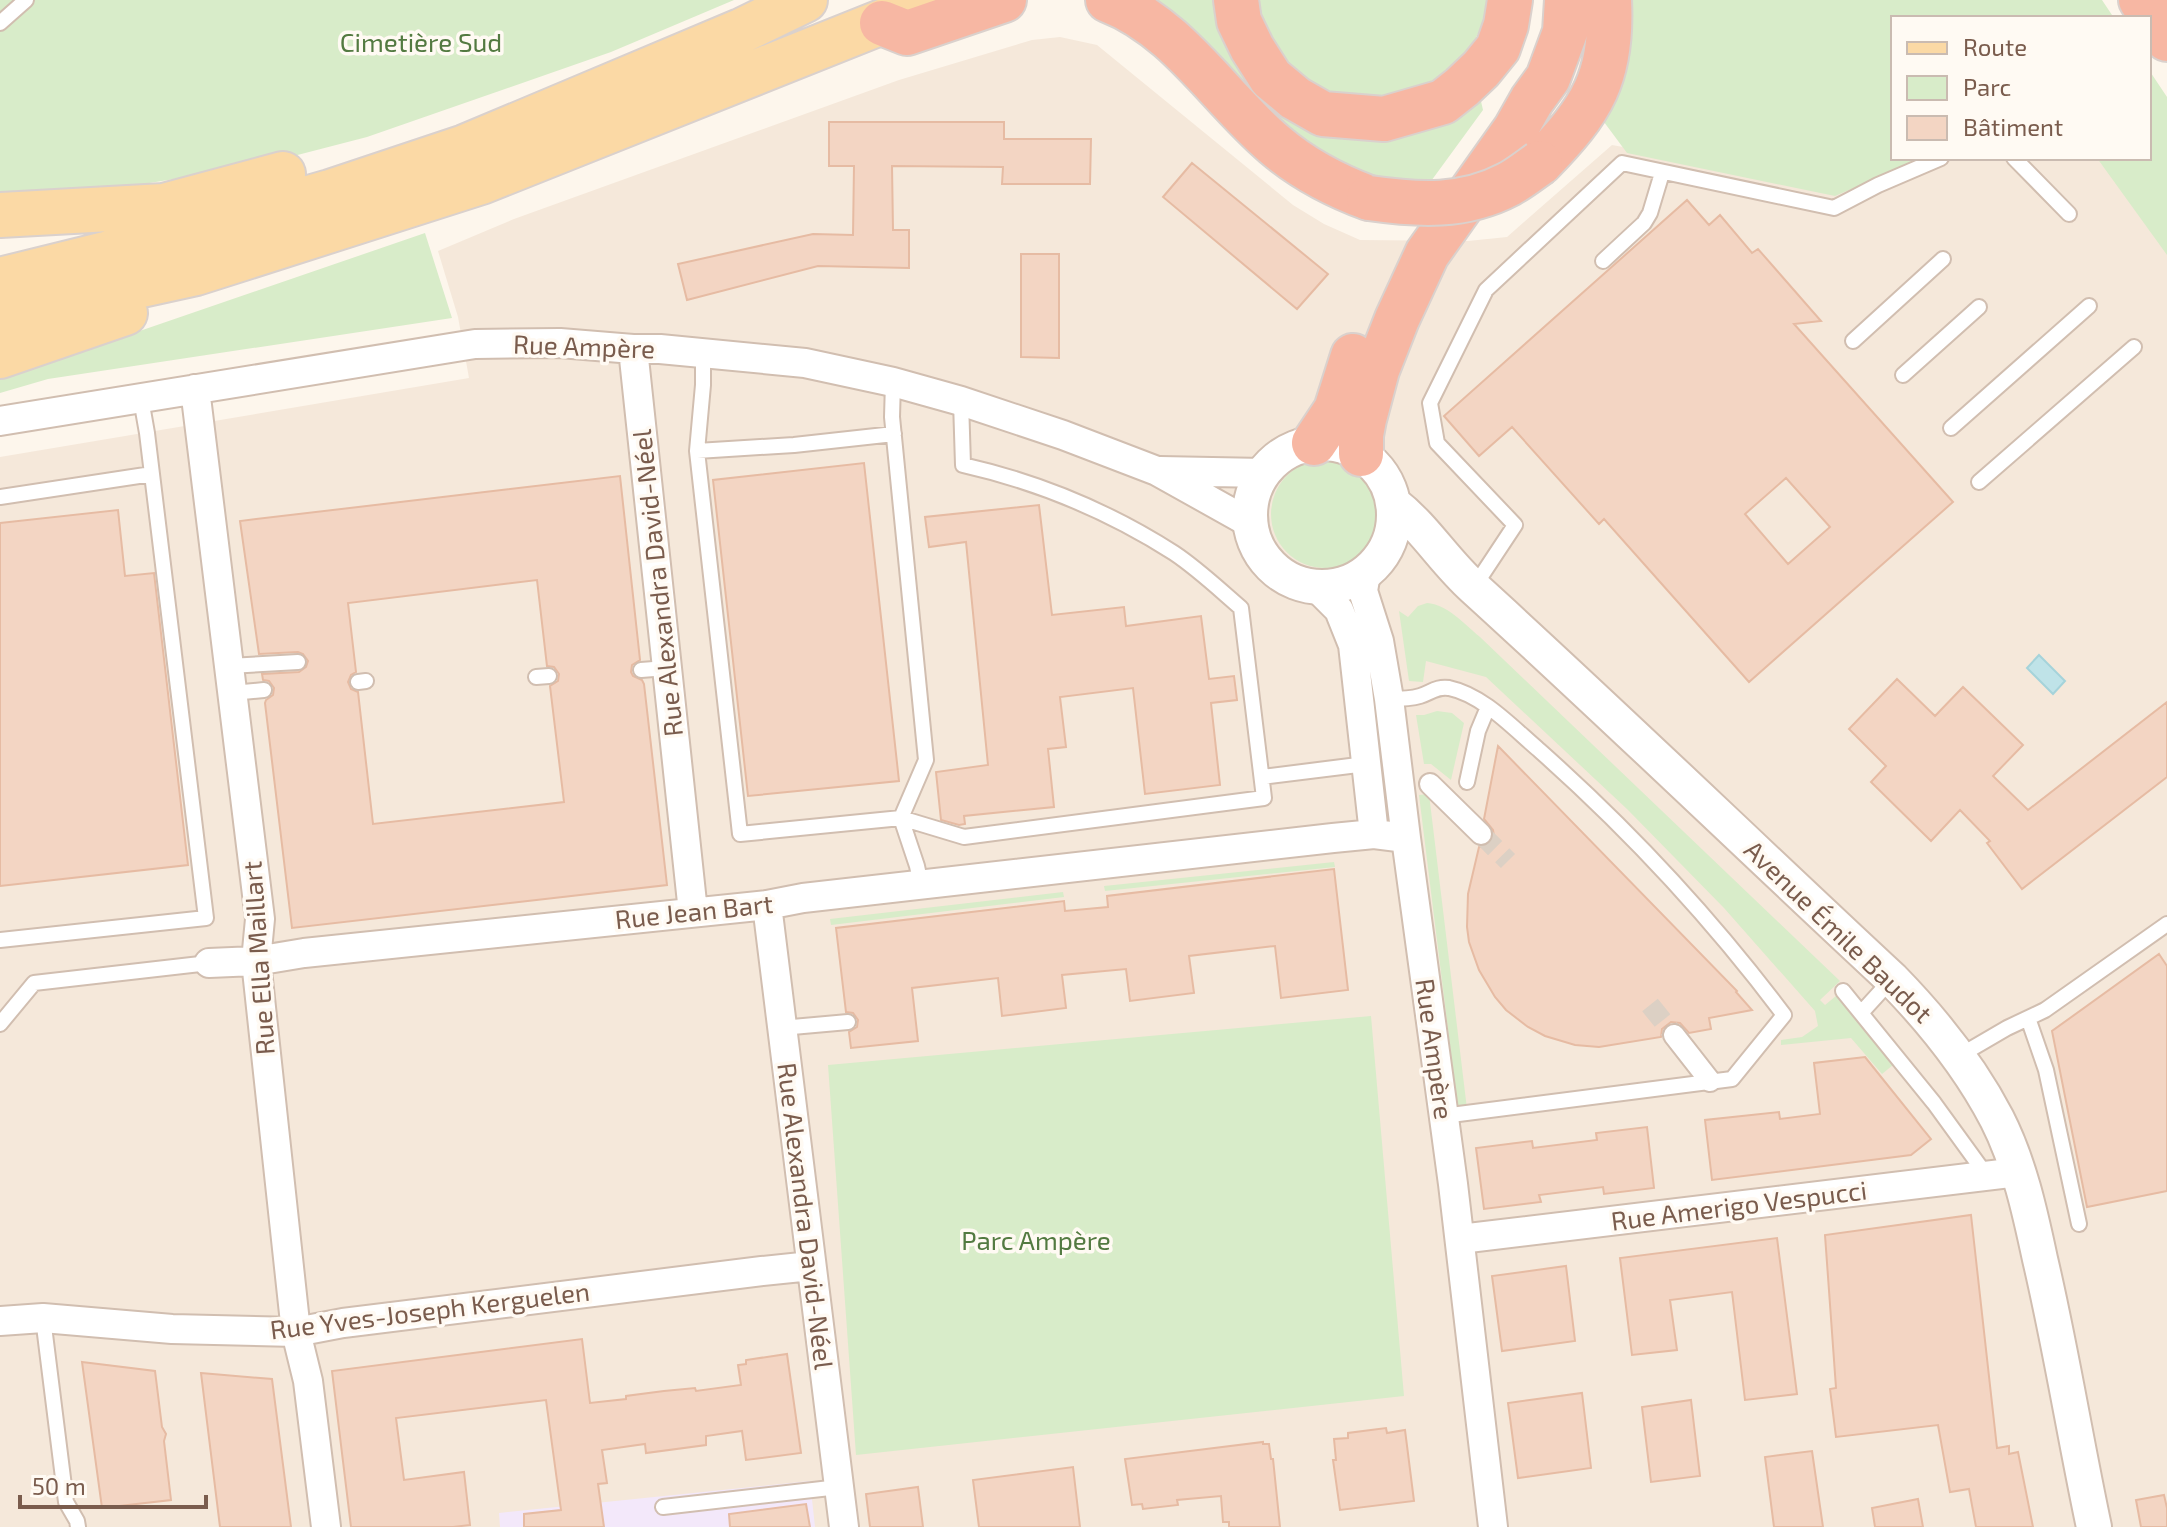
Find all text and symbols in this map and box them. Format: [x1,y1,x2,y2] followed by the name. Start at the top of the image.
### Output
[1891,16,2151,160] legend
[340,26,502,57] park label: Cimetière Sud
[1963,32,2027,61] text: Route
[1963,72,2011,101] text: Parc
[1963,112,2063,141] text: Bâtiment
[513,328,656,363] street label: Rue Ampère
[625,428,688,738] street label: Rue Alexandra David-Néel
[1739,833,1939,1029] street label: Avenue Émile Baudot
[235,860,280,1056] street label: Rue Ella Maillart
[613,887,775,934] street label: Rue Jean Bart
[1410,976,1461,1121] street label: Rue Ampère
[772,1061,841,1371] street label: Rue Alexandra David-Néel
[1609,1173,1869,1236] street label: Rue Amerigo Vespucci
[961,1224,1111,1255] park label: Parc Ampère
[268,1275,591,1345] street label: Rue Yves-Joseph Kerguelen
[20,1459,206,1509] scale bar
[32,1471,86,1500] text: 50 m

